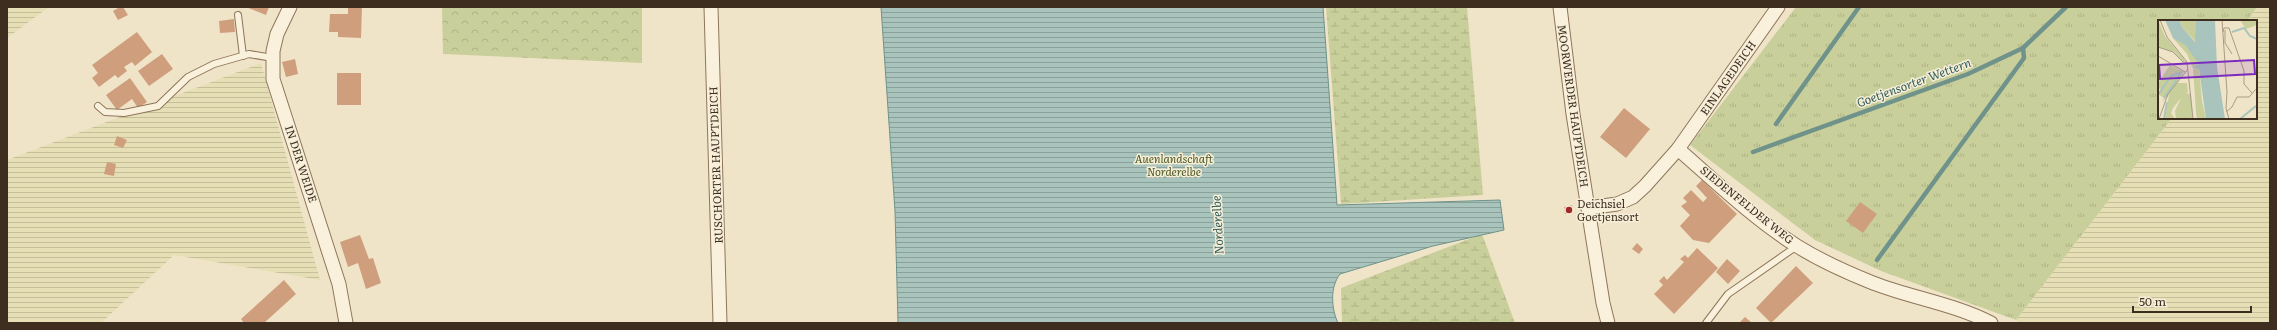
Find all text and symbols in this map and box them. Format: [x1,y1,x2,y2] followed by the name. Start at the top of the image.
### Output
[2158,20,2257,119] inset map
[1555,23,1593,188] street label: MOORWERDER HAUPTDEICH
[1695,37,1759,118] street label: EINLAGEDEICH
[1854,53,1973,111] water label: Goetjensorter Wettern
[704,86,726,244] street label: RUSCHORTER HAUPTDEICH
[282,123,322,204] street label: IN DER WEIDE
[1135,150,1213,179] park label: Auenlandschaft Norderelbe
[1697,161,1798,247] street label: SIEDENFELDER WEG
[1206,195,1228,255] water label: Norderelbe
[1577,195,1639,224] place label: Deichsiel Goetjensort
[1564,205,1574,215] marker: Deichsiel Goetjensort
[2133,288,2251,314] scale bar
[2139,292,2166,310] text: 50 m

